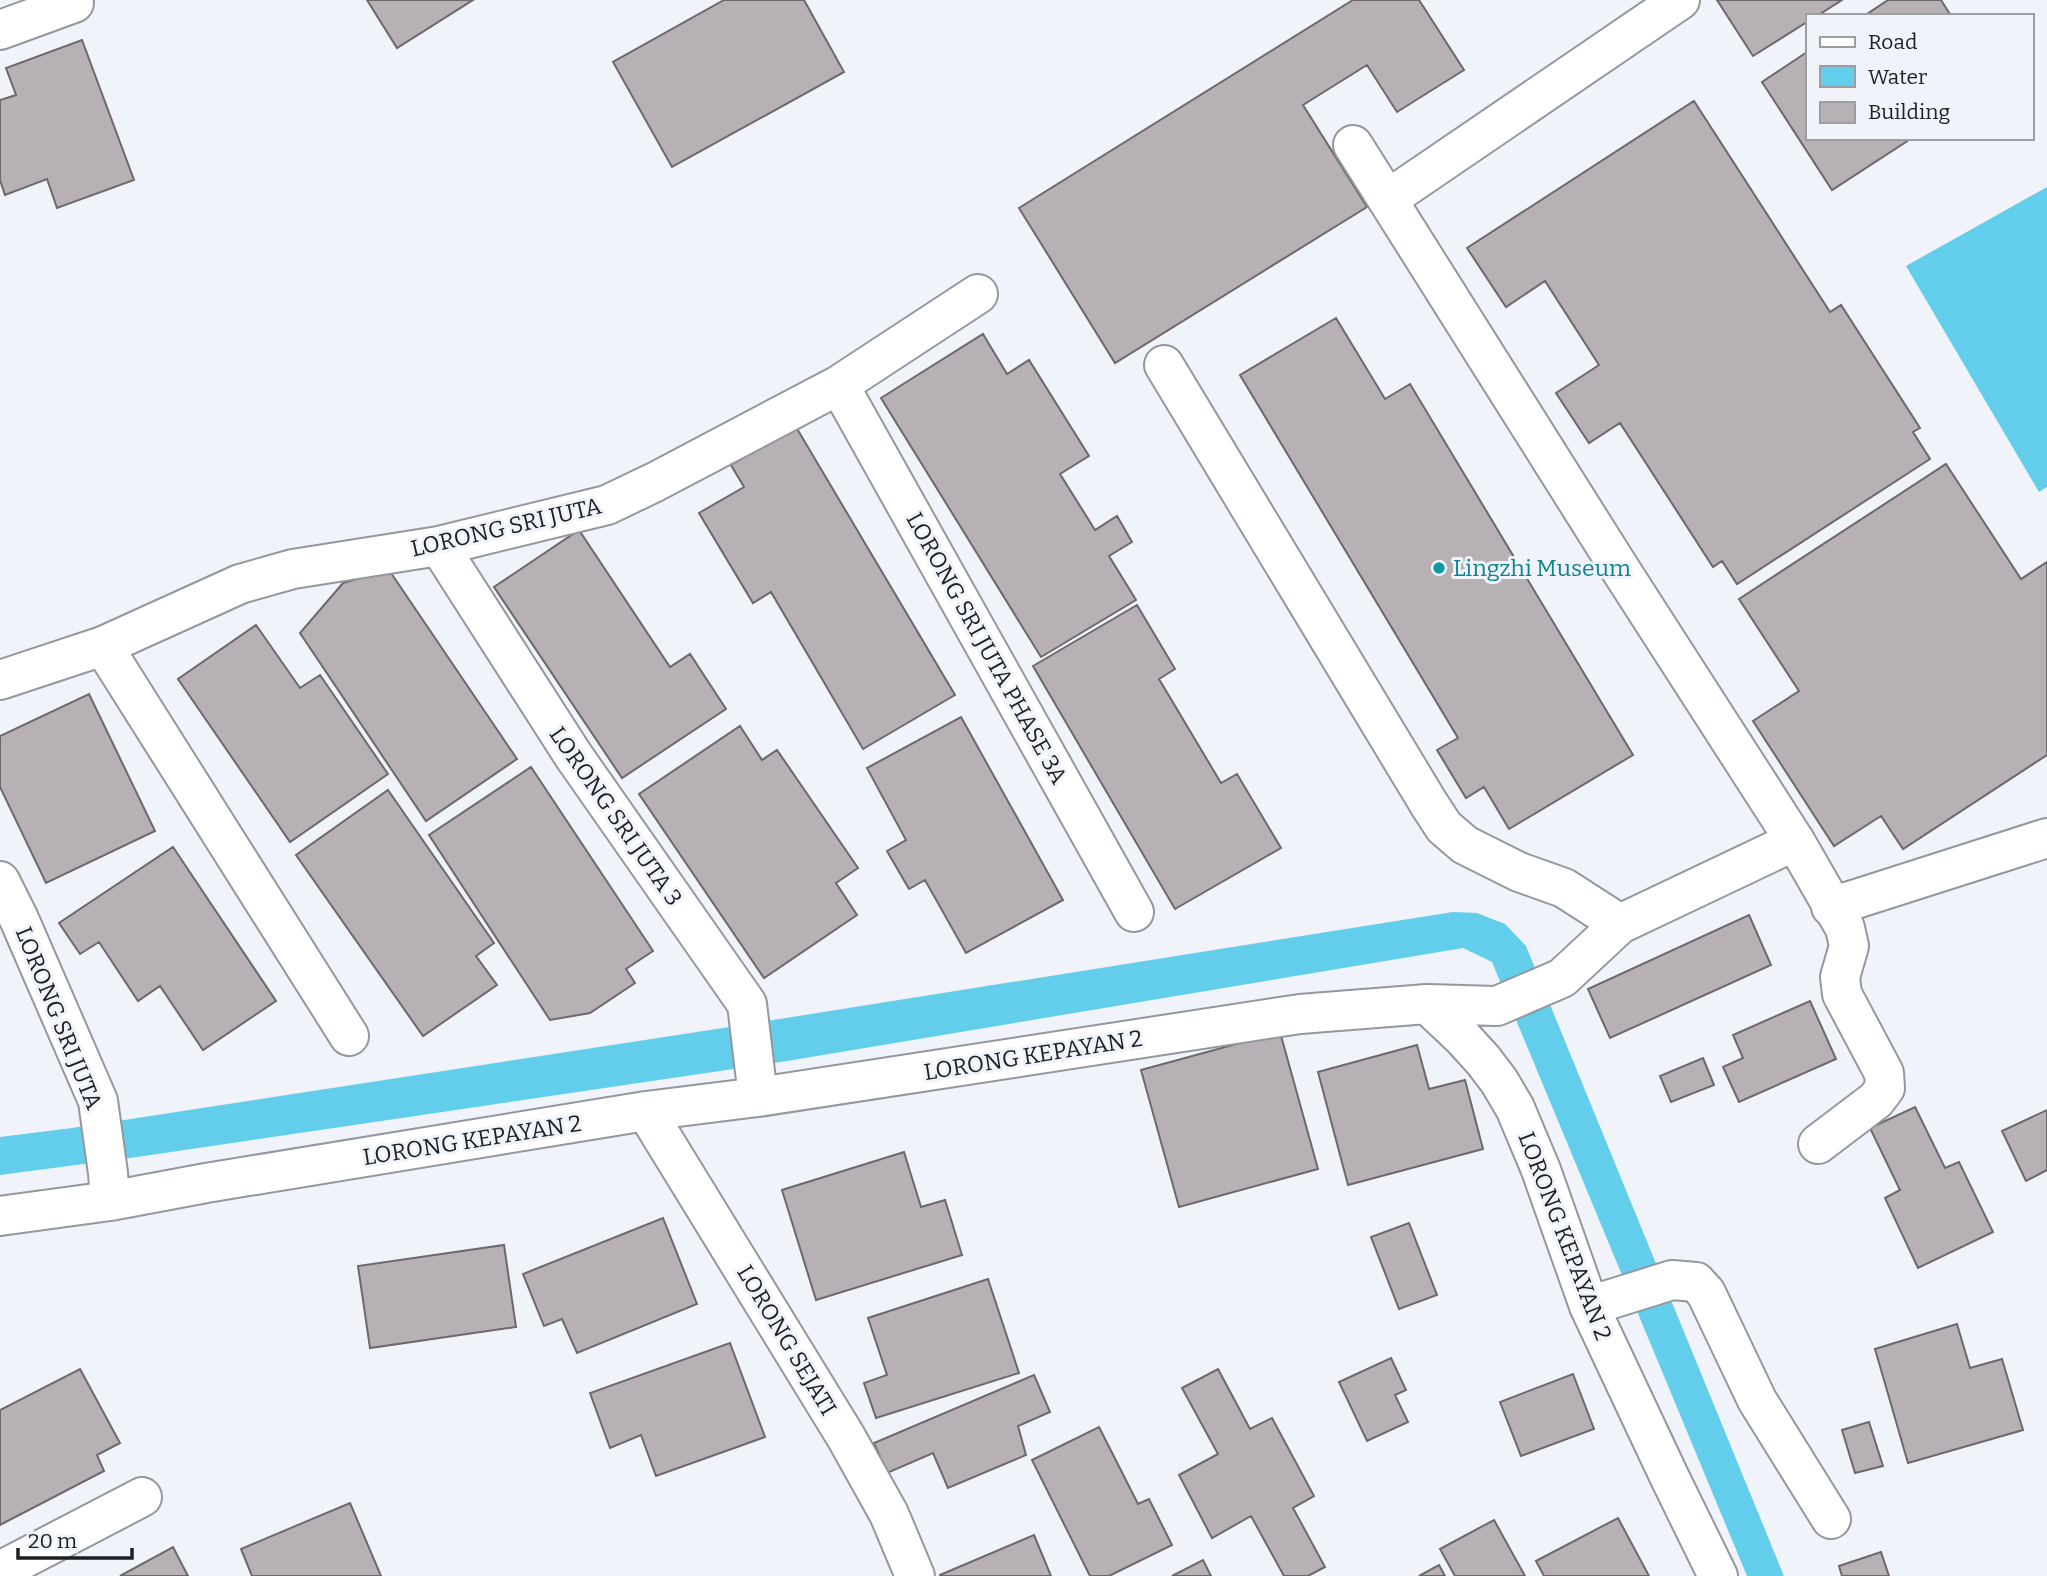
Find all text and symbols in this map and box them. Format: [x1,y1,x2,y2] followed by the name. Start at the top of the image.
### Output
[1806,14,2033,140] legend
[1868,29,1917,55] text: Road
[1868,64,1927,90] text: Water
[1868,99,1951,125] text: Building
[408,491,605,563] street label: LORONG SRI JUTA
[900,507,1074,789] street label: LORONG SRI JUTA PHASE 3A
[1453,554,1631,582] place label: Lingzhi Museum
[1431,560,1447,576] marker: Lingzhi Museum
[544,721,688,911] street label: LORONG SRI JUTA 3
[10,923,109,1114] street label: LORONG SRI JUTA
[922,1024,1144,1086] street label: LORONG KEPAYAN 2
[361,1109,583,1171] street label: LORONG KEPAYAN 2
[1512,1128,1618,1344] street label: LORONG KEPAYAN 2
[731,1260,843,1420] street label: LORONG SEJATI
[18,1516,131,1560] scale bar
[28,1528,77,1554] text: 20 m

